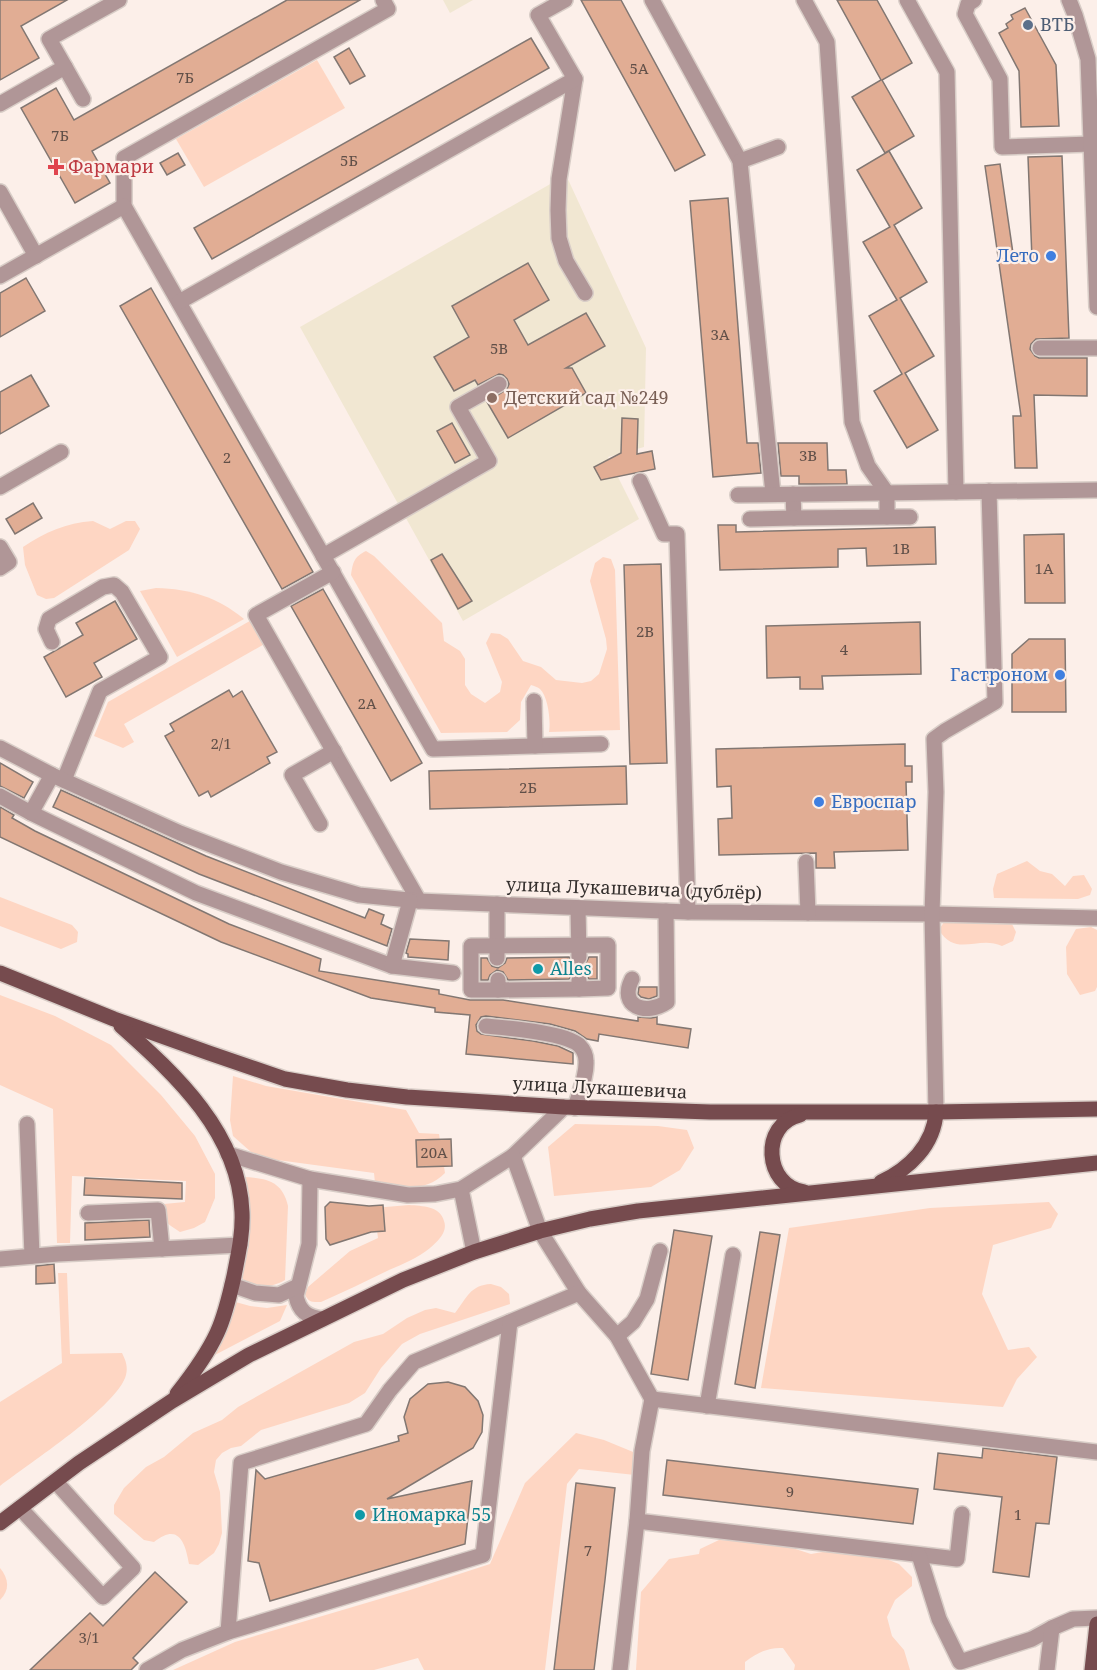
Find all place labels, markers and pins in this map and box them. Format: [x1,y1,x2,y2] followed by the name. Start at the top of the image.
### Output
[1040,12,1074,36] place label: ВТБ
[1021,18,1035,32] marker: ВТБ
[68,154,154,178] place label: Фармари
[49,160,63,174] marker: Фармари
[996,243,1039,267] place label: Лето
[1044,249,1058,263] marker: Лето
[504,385,669,409] place label: Детский сад №249
[485,391,499,405] marker: Детский сад №249
[950,662,1048,686] place label: Гастроном
[1053,668,1067,682] marker: Гастроном
[831,789,917,813] place label: Евроспар
[812,795,826,809] marker: Евроспар
[550,956,592,980] place label: Alles
[531,962,545,976] marker: Alles
[372,1502,491,1526] place label: Иномарка 55
[353,1508,367,1522] marker: Иномарка 55

